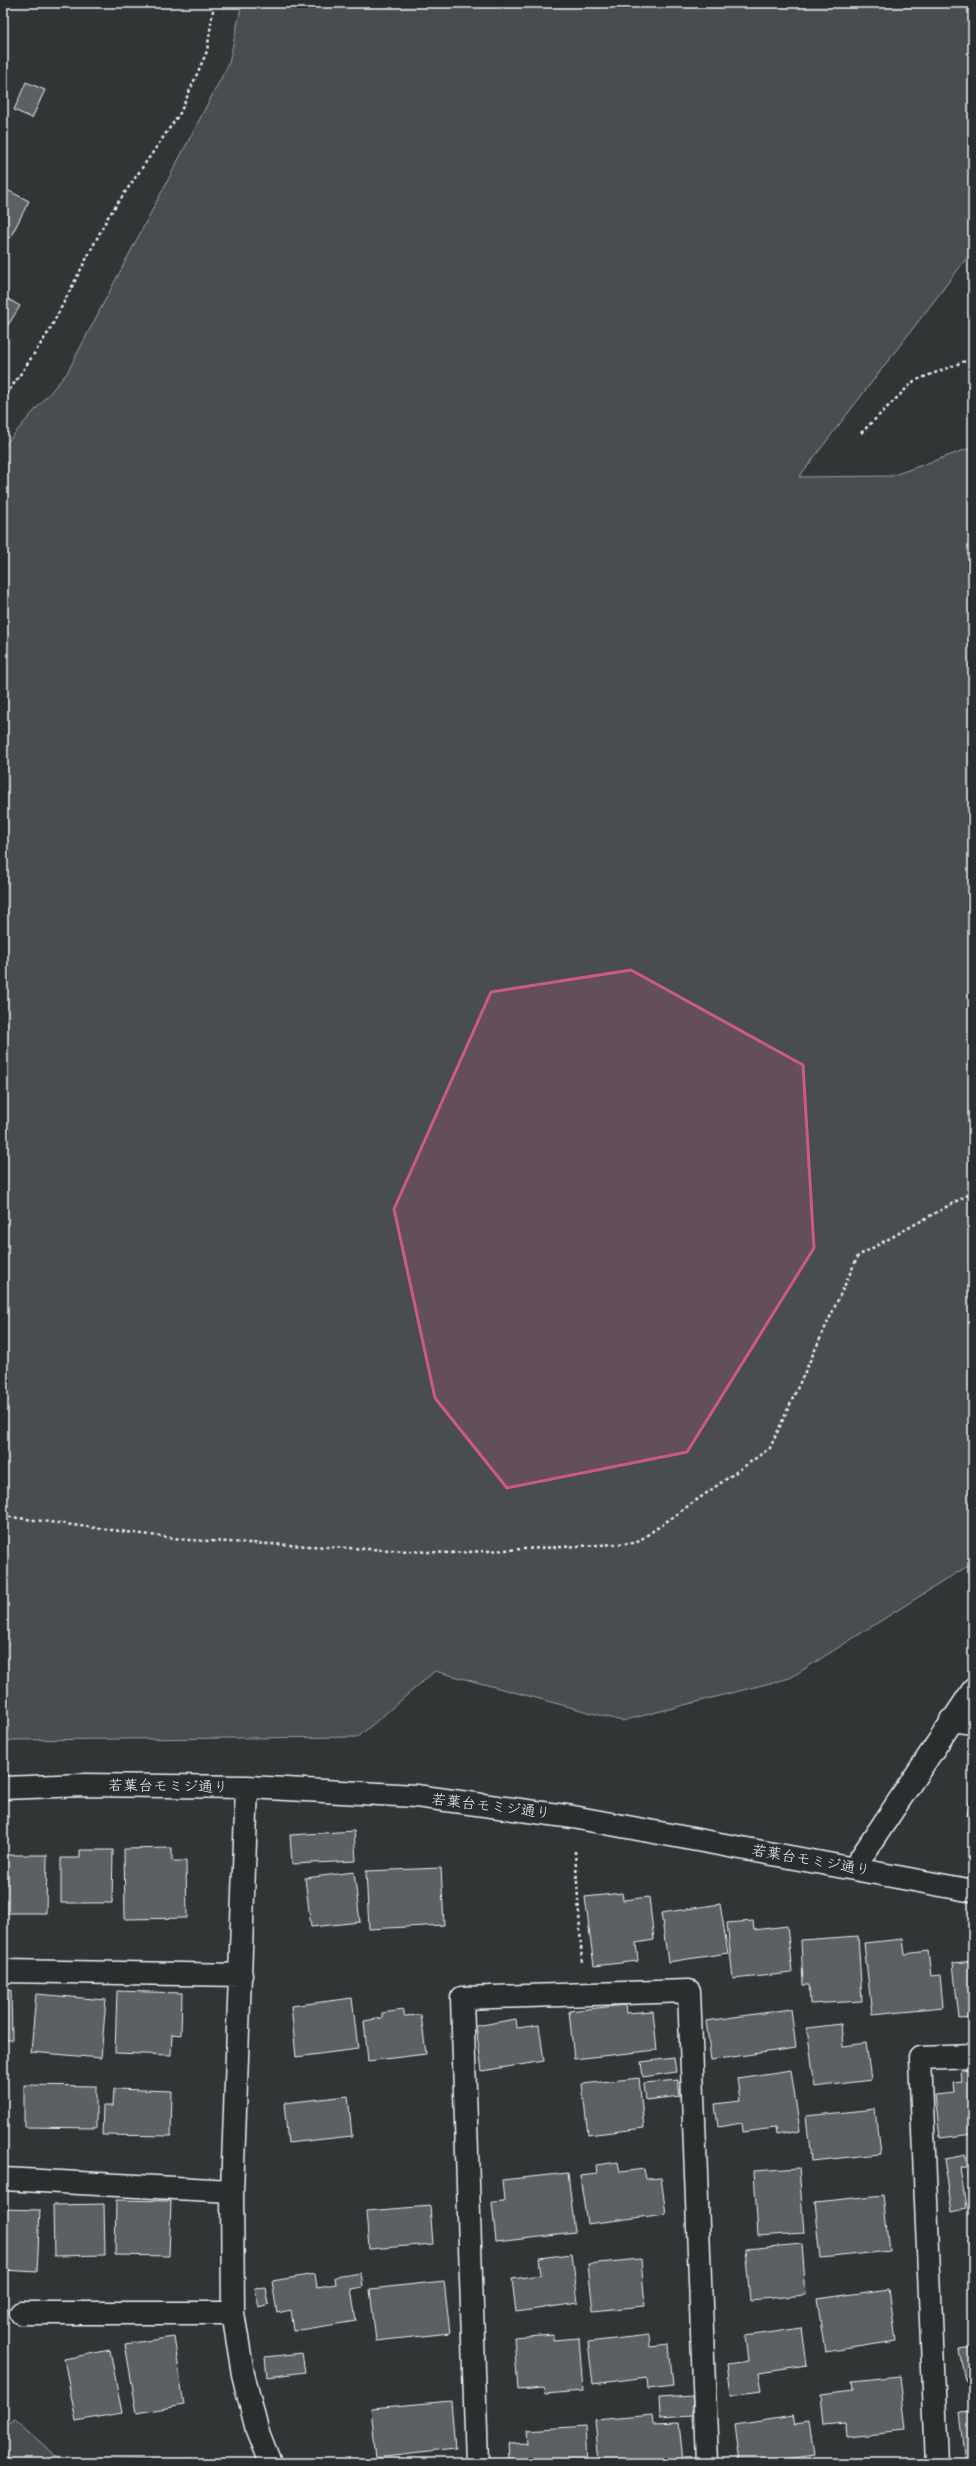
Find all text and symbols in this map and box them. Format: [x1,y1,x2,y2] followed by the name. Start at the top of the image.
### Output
[108,1777,228,1798] street label: 若葉台モミジ通り
[430,1791,552,1824] street label: 若葉台モミジ通り
[750,1842,871,1881] street label: 若葉台モミジ通り

